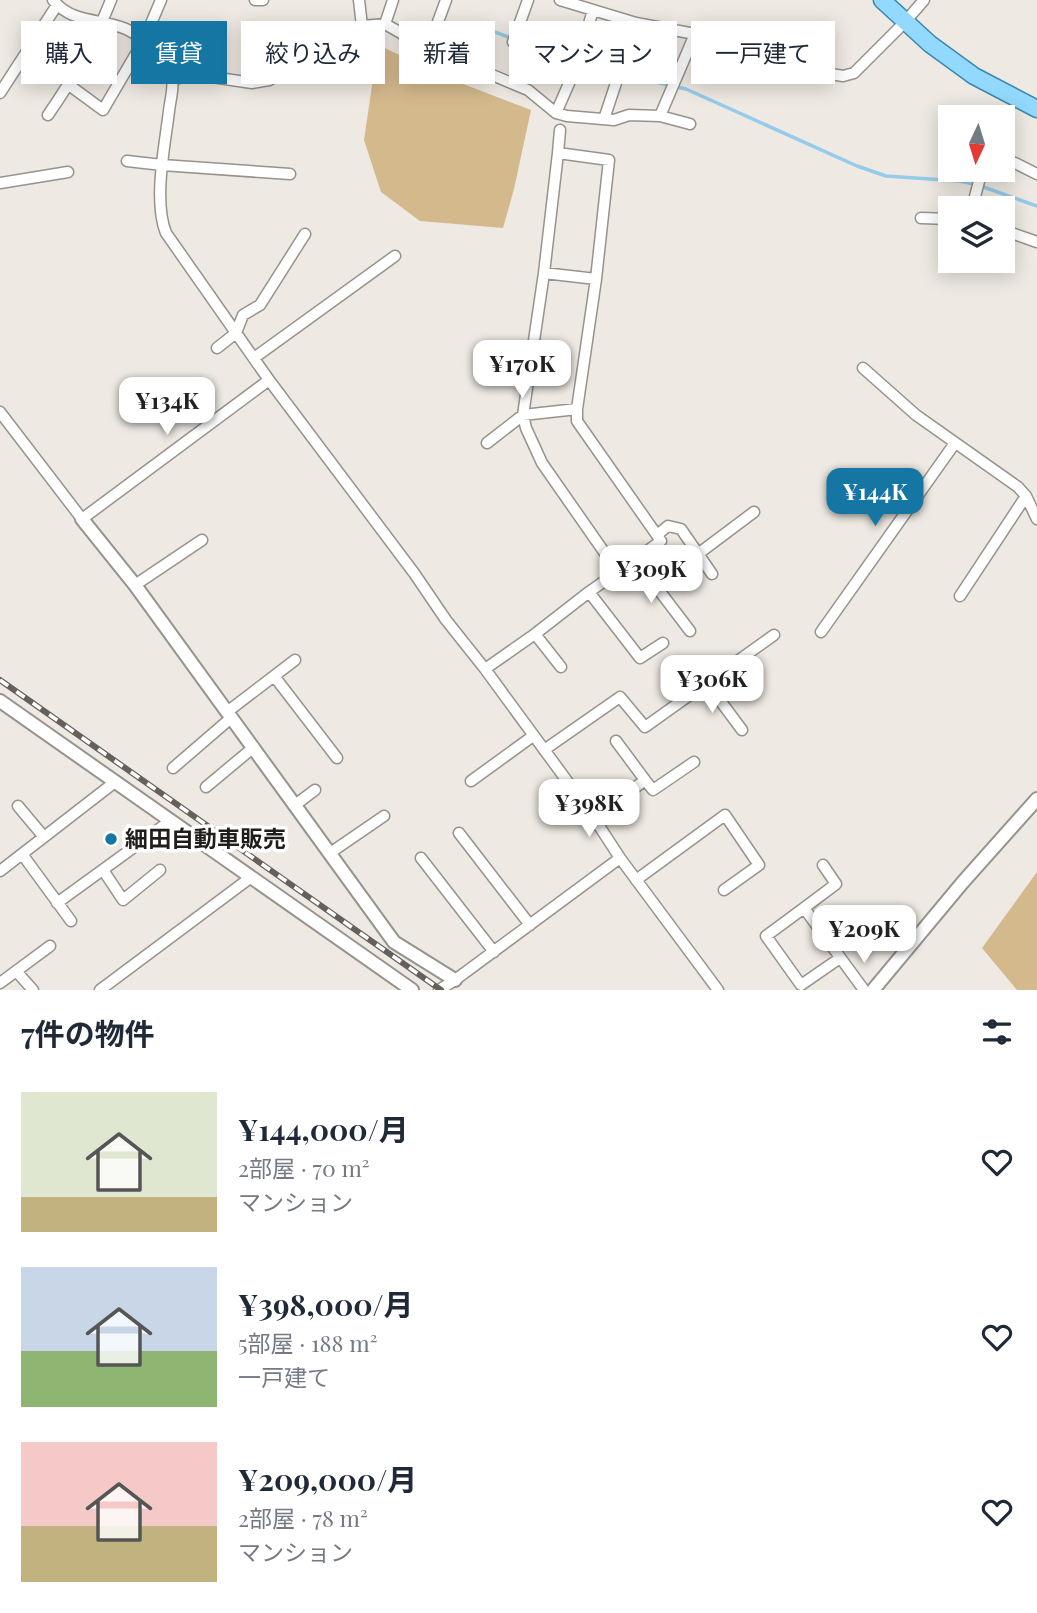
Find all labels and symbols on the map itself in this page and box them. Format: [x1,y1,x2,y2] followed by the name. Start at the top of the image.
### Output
[938,105,1015,182] north arrow
[473,340,571,400] pin: ¥170K
[118,378,216,437] pin: ¥134K
[826,468,924,528] pin: ¥144K
[602,546,700,605] pin: ¥309K
[663,656,761,715] pin: ¥306K
[540,780,638,839] pin: ¥398K
[125,822,286,853] place label: 細田自動車販売
[103,831,119,847] marker: 細田自動車販売
[815,906,913,965] pin: ¥209K

